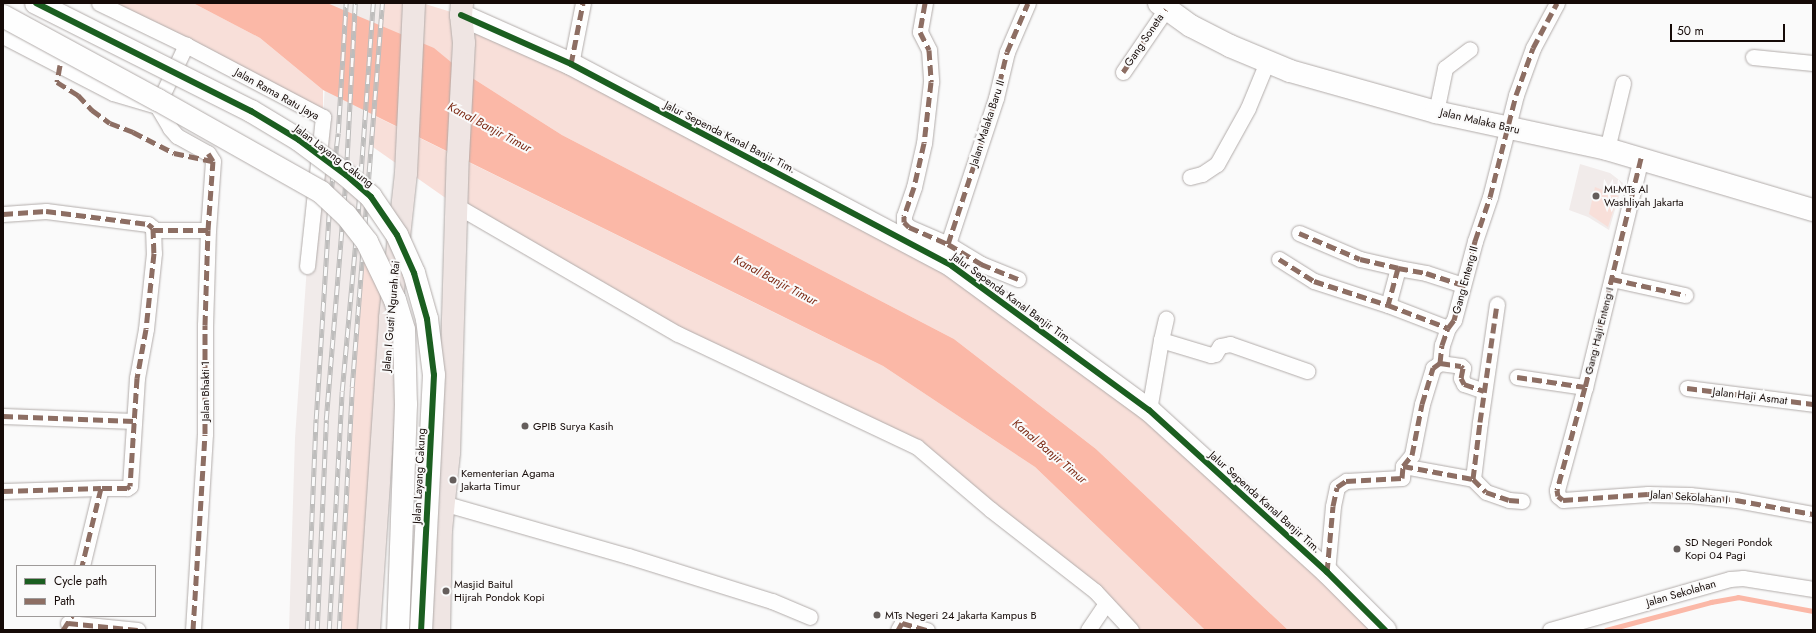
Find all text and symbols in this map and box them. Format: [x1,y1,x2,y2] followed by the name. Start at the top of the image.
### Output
[1122,11,1166,69] street label: Gang Soneta
[1672,16,1787,42] scale bar
[1677,22,1704,40] text: 50 m
[232,65,322,123] street label: Jalan Rama Ratu Jaya
[967,78,1007,168] street label: Jalan Malaka Baru II
[662,98,798,176] street label: Jalur Sependa Kanal Banjir Tim.
[445,100,533,156] water label: Kanal Banjir Timur
[1439,105,1521,137] street label: Jalan Malaka Baru
[292,122,376,190] street label: Jalan Layang Cakung
[1604,183,1684,209] place label: MI-MTs Al Washliyah Jakarta
[1591,191,1601,201] marker: MI-MTs Al Washliyah Jakarta
[1450,244,1480,316] street label: Gang Enteng II
[949,250,1075,346] street label: Jalur Sependa Kanal Banjir Tim.
[731,253,819,309] water label: Kanal Banjir Timur
[380,260,402,372] street label: Jalan I Gusti Ngurah Rai
[1582,286,1616,376] street label: Gang Haji Enteng I
[198,361,212,421] street label: Jalan Bhakti 1
[1712,385,1788,407] street label: Jalan Haji Asmat
[1009,417,1089,487] water label: Kanal Banjir Timur
[533,419,614,433] place label: GPIB Surya Kasih
[520,421,530,431] marker: GPIB Surya Kasih
[410,428,428,524] street label: Jalan Layang Cakung
[1206,448,1324,556] street label: Jalur Sependa Kanal Banjir Tim.
[461,467,555,493] place label: Kementerian Agama Jakarta Timur
[448,475,458,485] marker: Kementerian Agama Jakarta Timur
[1650,488,1728,506] street label: Jalan Sekolahan I
[1685,536,1772,562] place label: SD Negeri Pondok Kopi 04 Pagi
[1672,544,1682,554] marker: SD Negeri Pondok Kopi 04 Pagi
[16,565,156,617] legend
[54,572,107,590] text: Cycle path
[1645,577,1717,609] street label: Jalan Sekolahan
[454,578,545,604] place label: Masjid Baitul Hijrah Pondok Kopi
[441,586,451,596] marker: Masjid Baitul Hijrah Pondok Kopi
[54,592,75,610] text: Path
[885,608,1037,622] place label: MTs Negeri 24 Jakarta Kampus B
[872,610,882,620] marker: MTs Negeri 24 Jakarta Kampus B

